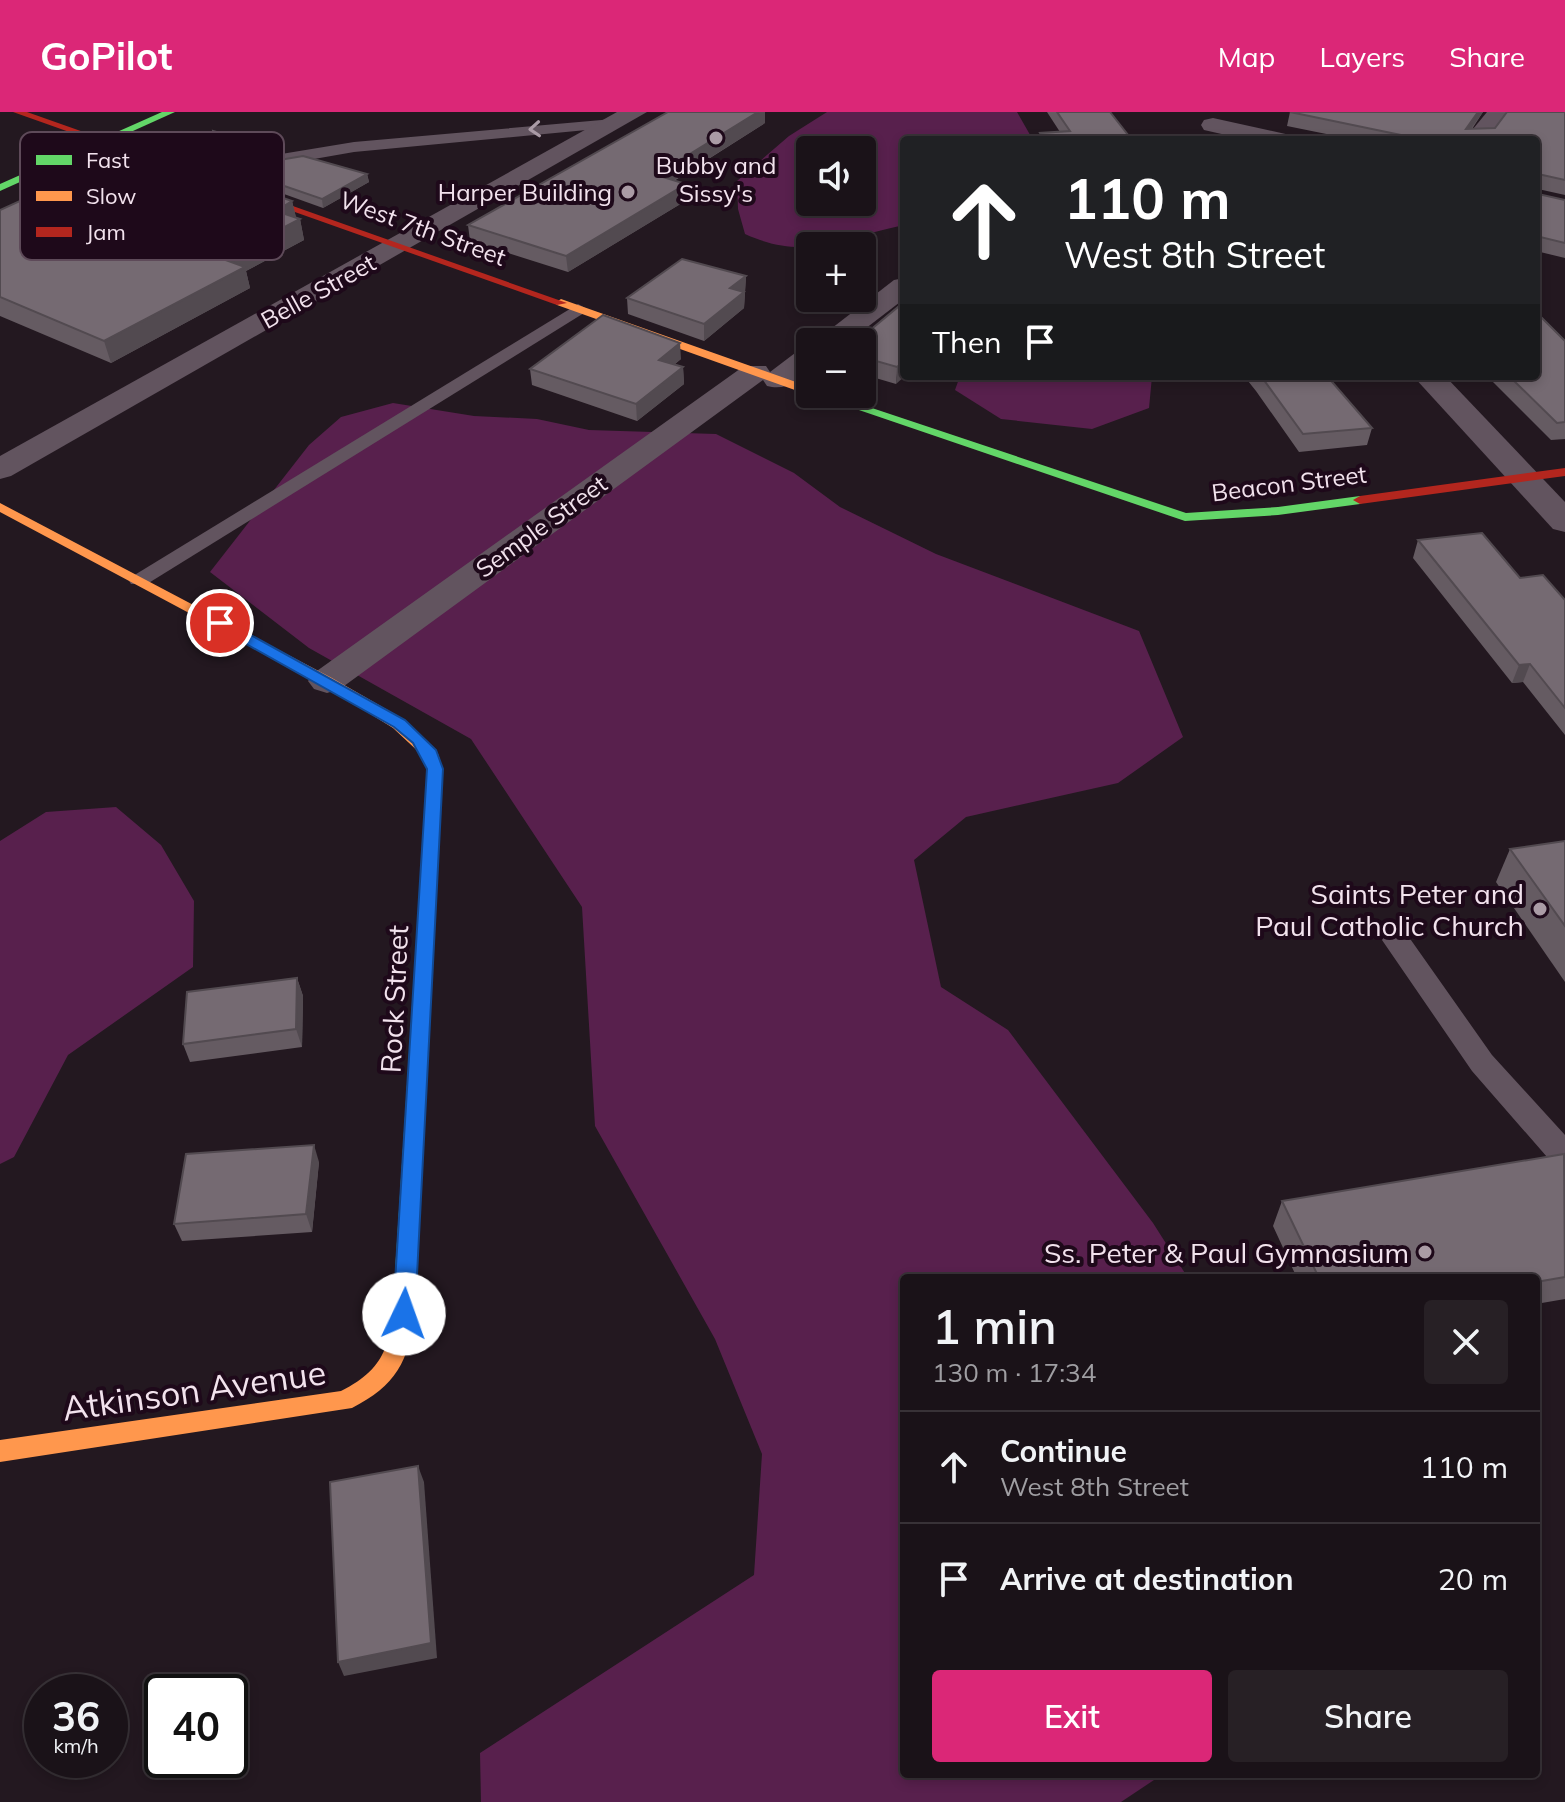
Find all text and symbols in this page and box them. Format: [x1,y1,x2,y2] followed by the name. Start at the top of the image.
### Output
[40,32,172,80] text: GoPilot
[1218,39,1275,74] text: Map
[1319,39,1405,74] text: Layers
[1449,39,1525,74] text: Share
[528,120,541,137] one-way arrow
[707,129,725,147] marker: Bubby and Sissy's
[20,132,284,260] legend
[796,136,876,408] map controls
[796,136,876,216] button: sound
[86,146,130,174] text: Fast
[656,150,776,208] place label: Bubby and Sissy's
[1064,163,1231,233] text: 110 m
[932,168,1036,272] icon: ahead
[438,177,612,207] place label: Harper Building
[86,182,136,210] text: Slow
[619,183,637,201] marker: Harper Building
[336,184,510,272] street label: West 7th Street
[86,218,126,246] text: Jam
[796,232,876,312] button: +
[1064,232,1325,277] text: West 8th Street
[255,247,381,335] street label: Belle Street
[1018,320,1062,364] icon: arrive
[932,323,1002,361] text: Then
[796,328,876,408] button: −
[1210,459,1368,507] street label: Beacon Street
[470,468,612,584] street label: Semple Street
[186,589,254,657] pin
[198,601,242,645] icon: arrive
[1255,876,1524,943] place label: Saints Peter and Paul Catholic Church
[1531,900,1549,918] marker: Saints Peter and Paul Catholic Church
[373,924,415,1074] street label: Rock Street
[1044,1235,1409,1270] place label: Ss. Peter & Paul Gymnasium
[1416,1243,1434,1261] marker: Ss. Peter & Paul Gymnasium
[362,1272,446,1356] position arrow
[932,1296,1057,1356] text: 1 min
[1424,1300,1508,1384] button: close
[60,1350,328,1430] street label: Atkinson Avenue
[932,1356,1096,1389] text: 130 m · 17:34
[1000,1432,1127,1470] text: Continue
[932,1445,976,1489] icon: ahead
[1420,1448,1508,1486] text: 110 m
[1000,1470,1189,1503] text: West 8th Street
[932,1557,976,1601] icon: arrive
[1000,1560,1294,1598] text: Arrive at destination
[1438,1560,1508,1598] text: 20 m
[932,1670,1212,1762] button: Exit
[1228,1670,1508,1762] button: Share
[144,1674,248,1778] speed limit sign: 40
[52,1691,100,1741] text: 36
[53,1733,99,1758] text: km/h

